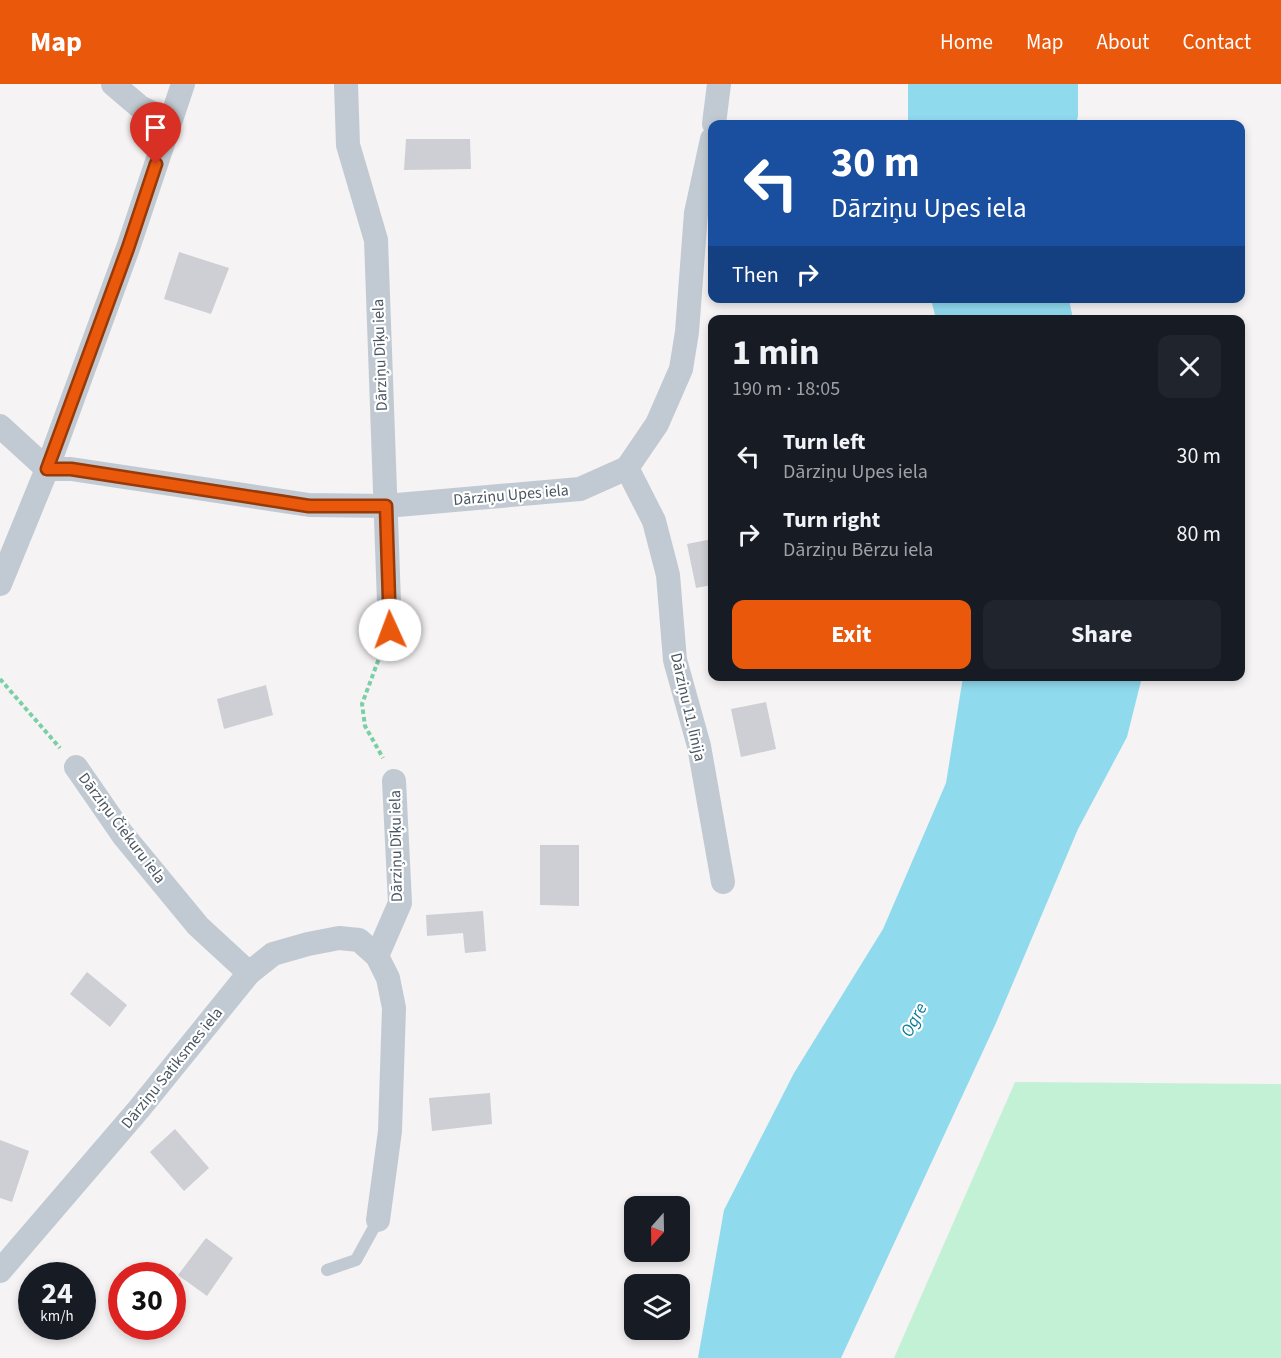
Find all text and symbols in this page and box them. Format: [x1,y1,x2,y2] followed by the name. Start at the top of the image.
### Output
[30,22,82,62] text: Map
[940,27,993,57] text: Home
[1026,27,1064,57] text: Map
[1097,27,1149,57] text: About
[1182,27,1251,57] text: Contact
[130,102,181,164] pin
[139,111,172,144] icon: arrive
[831,133,920,193] text: 30 m
[732,144,810,222] icon: left
[831,189,1027,228] text: Dārziņu Upes iela
[791,258,824,291] icon: right
[732,259,779,291] text: Then
[367,299,393,411] street label: Dārziņu Dīķu iela
[732,327,820,378] text: 1 min
[1158,335,1221,398] button: close
[732,375,840,403] text: 190 m · 18:05
[783,426,865,458] text: Turn left
[732,440,765,473] icon: left
[1176,440,1221,472] text: 30 m
[783,458,928,486] text: Dārziņu Upes iela
[452,479,570,511] street label: Dārziņu Upes iela
[783,504,880,536] text: Turn right
[732,518,765,551] icon: right
[1176,518,1221,550] text: 80 m
[783,536,933,564] text: Dārziņu Bērzu iela
[358,598,422,662] position arrow
[732,600,971,669] button: Exit
[983,600,1221,669] button: Share
[665,651,711,763] street label: Dārziņu 11. līnija
[73,768,171,888] street label: Dārziņu Čiekuru iela
[384,790,408,902] street label: Dārziņu Dīķu iela
[895,998,934,1042] water label: Ogre
[116,1003,228,1133] street label: Dārziņu Satiksmes iela
[624,1196,690,1262] north arrow
[624,1196,690,1340] map controls
[108,1262,186,1340] speed limit sign: 30
[41,1272,73,1315] text: 24
[624,1274,690,1340] button: layers
[40,1306,74,1327] text: km/h

